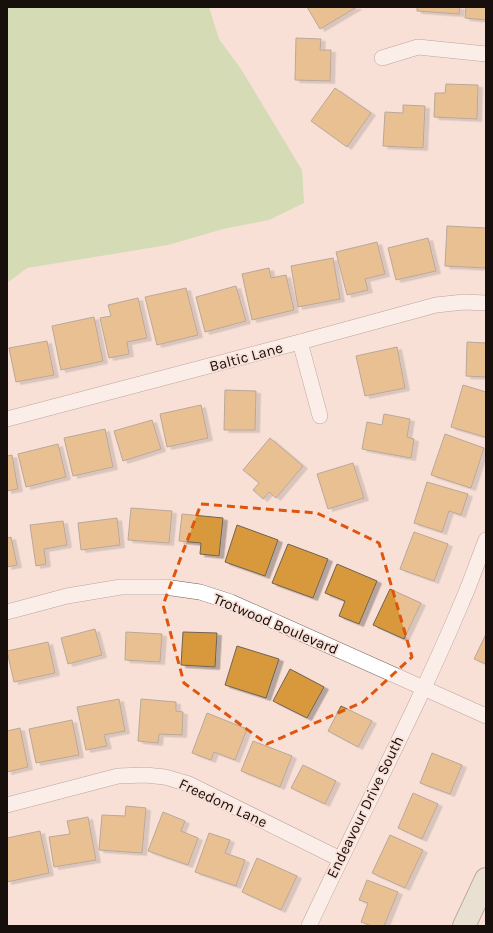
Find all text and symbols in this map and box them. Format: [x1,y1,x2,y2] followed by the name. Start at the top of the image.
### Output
[207,339,285,375] street label: Baltic Lane
[211,590,341,658] street label: Trotwood Boulevard
[323,733,407,881] street label: Endeavour Drive South
[176,775,270,831] street label: Freedom Lane

